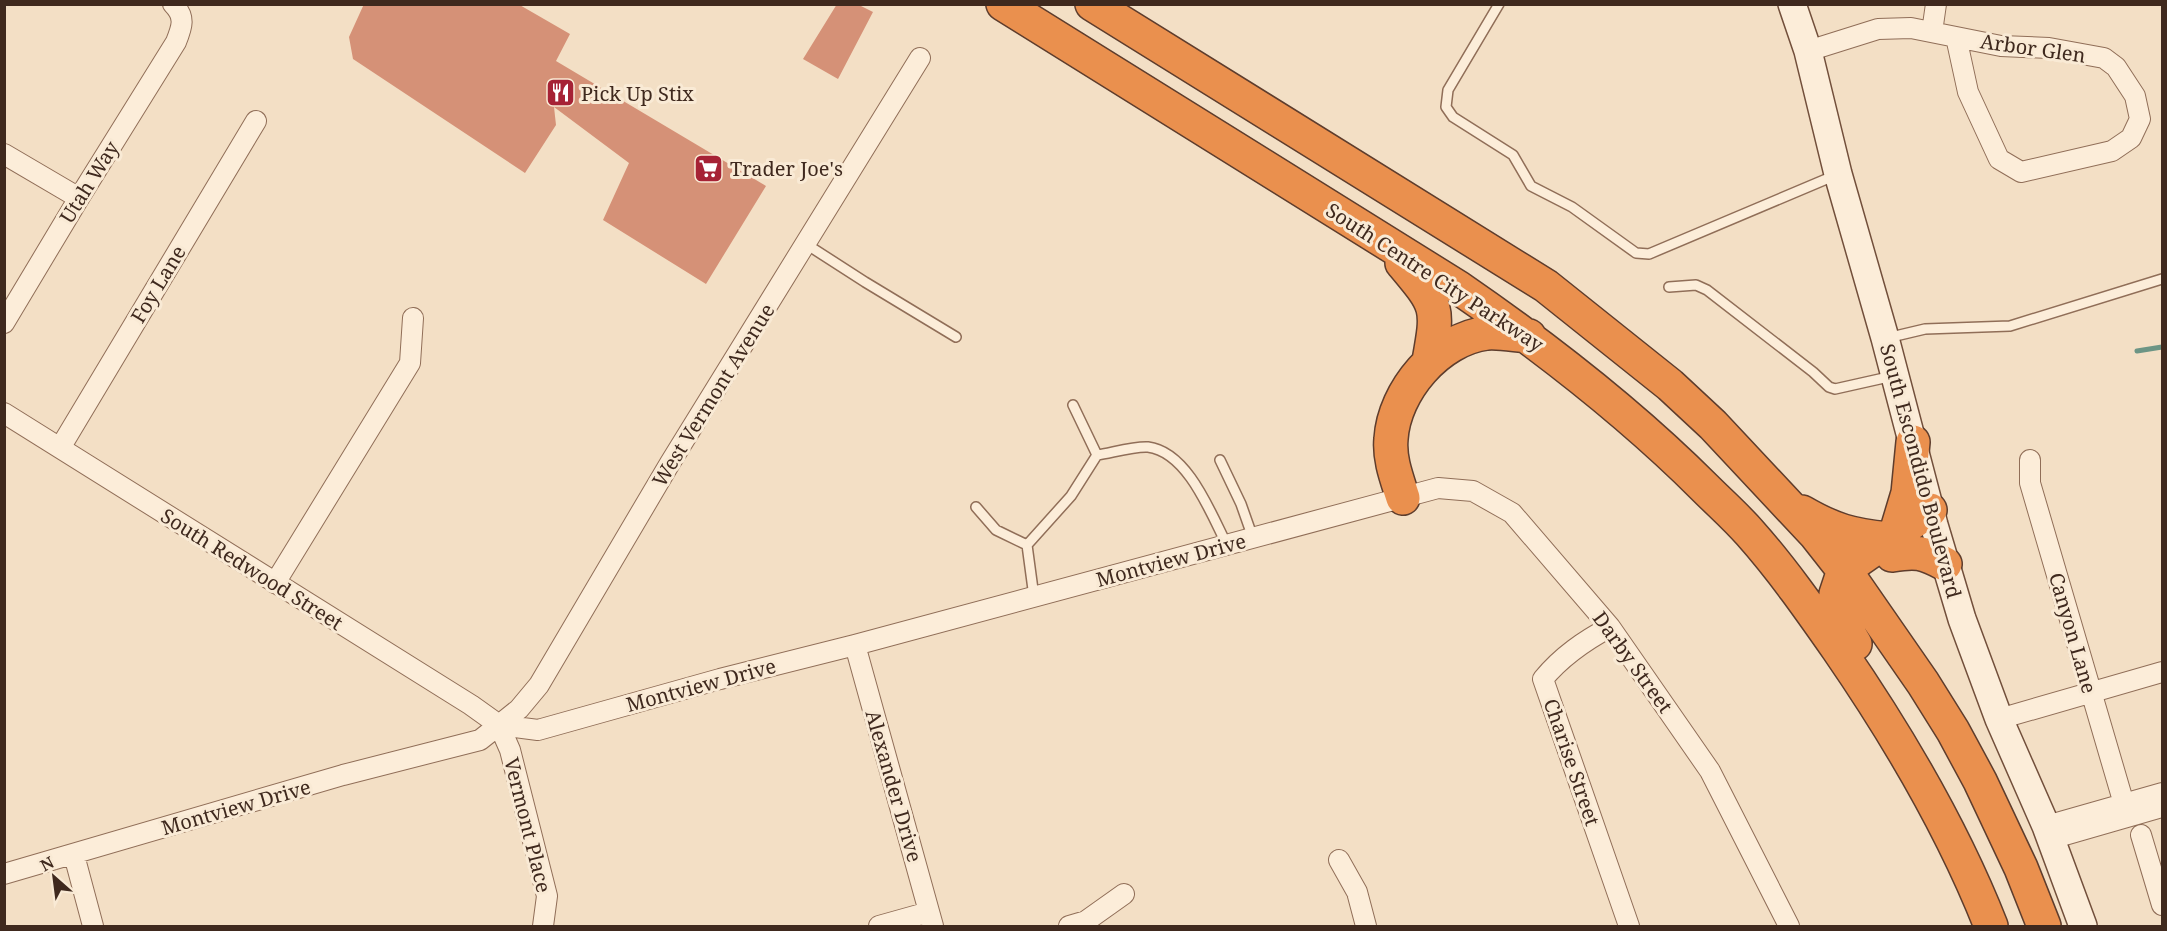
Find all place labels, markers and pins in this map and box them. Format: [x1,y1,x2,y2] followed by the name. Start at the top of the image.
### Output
[544,77,576,109] restaurant icon: Pick Up Stix
[581,80,694,107] place label: Pick Up Stix
[693,152,725,184] supermarket icon: Trader Joe's
[730,155,843,182] place label: Trader Joe's

